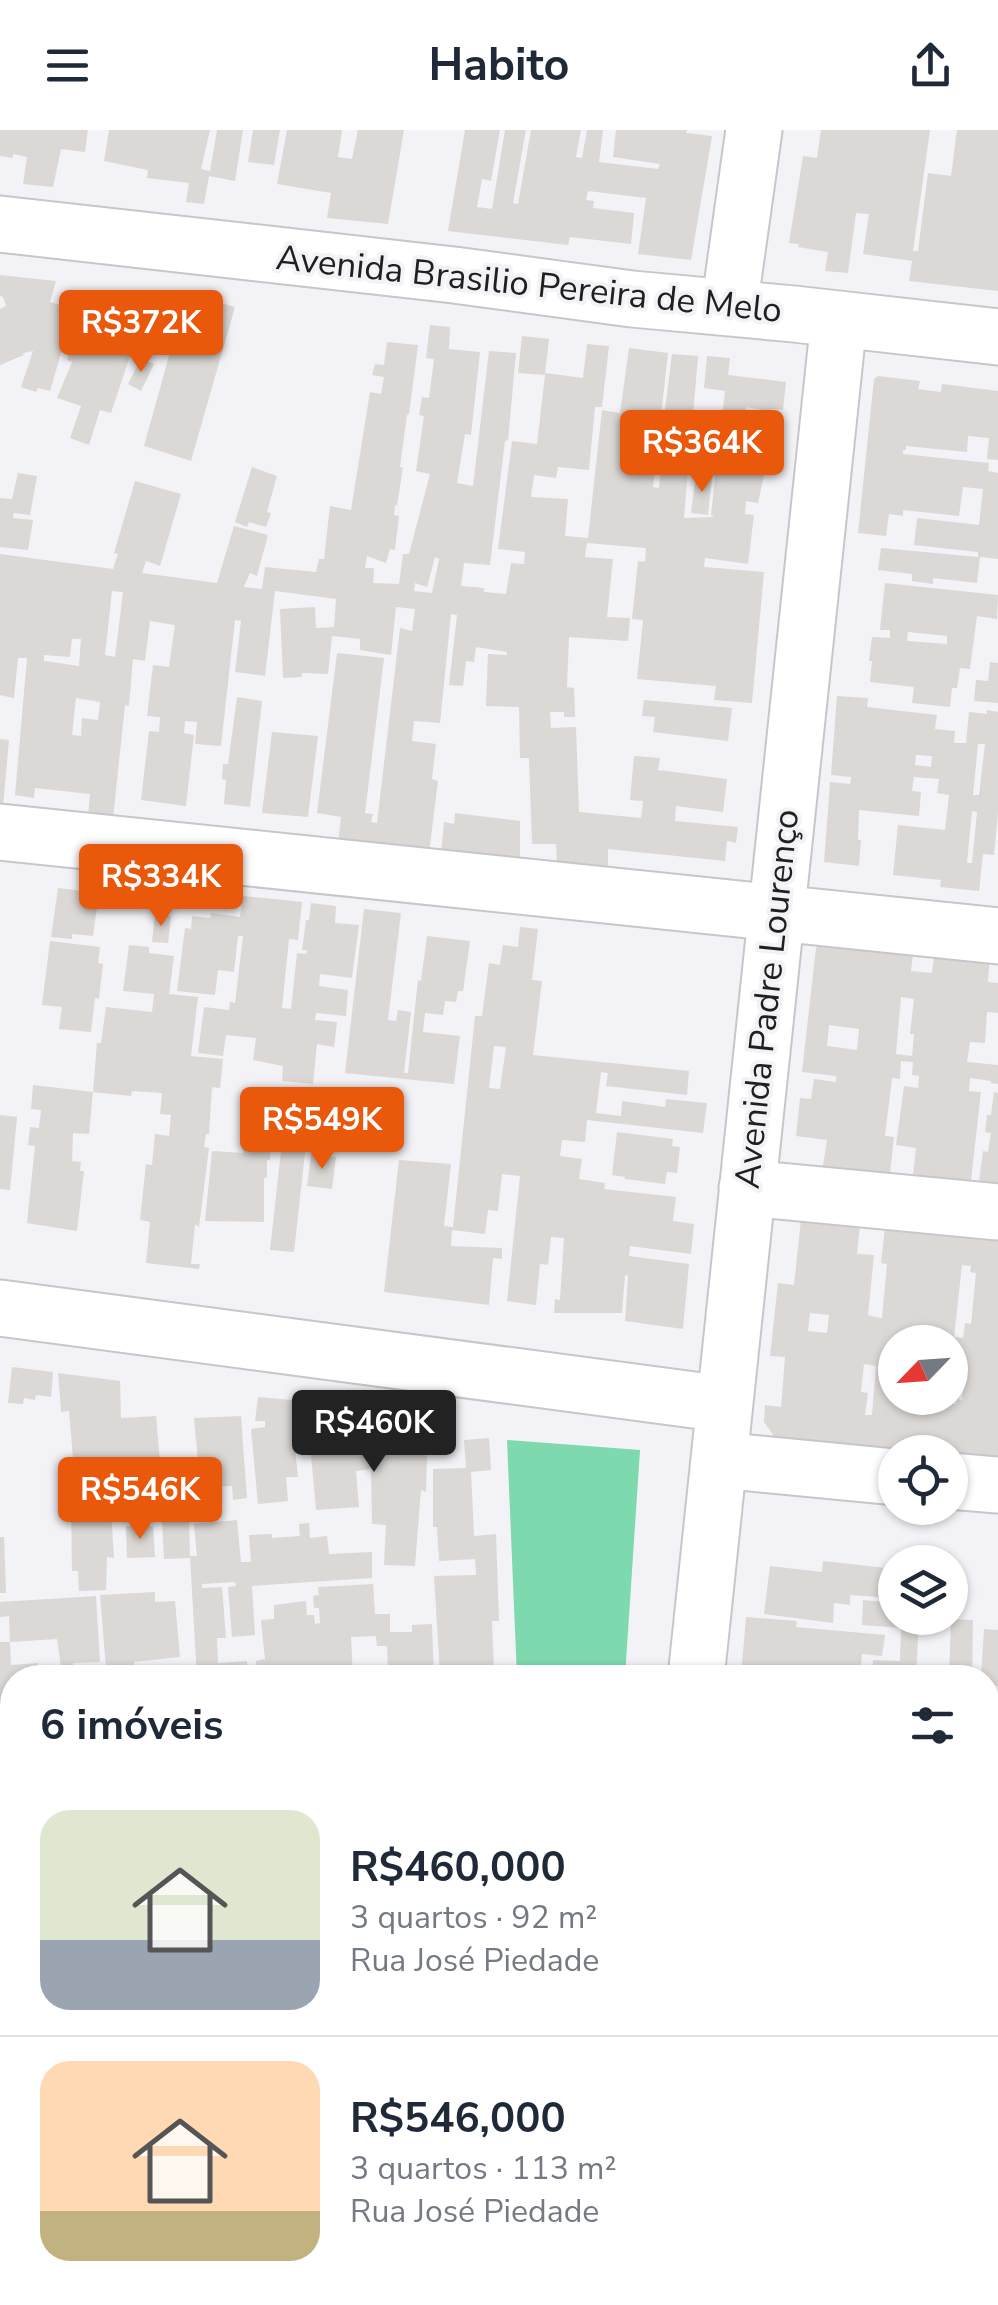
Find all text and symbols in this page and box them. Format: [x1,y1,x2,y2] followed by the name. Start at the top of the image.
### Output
[429,35,569,96] text: Habito
[40,38,95,93] icon: menu
[903,38,958,93] icon: share
[274,234,784,334] street label: Avenida Brasilio Pereira de Melo
[60,290,222,375] pin: R$372K
[81,301,201,344] text: R$372K
[621,410,783,495] pin: R$364K
[642,421,762,464] text: R$364K
[724,807,810,1191] street label: Avenida Padre Lourenço
[80,844,242,929] pin: R$334K
[101,855,221,898] text: R$334K
[241,1087,403,1172] pin: R$549K
[262,1098,382,1141] text: R$549K
[878,1325,968,1415] north arrow
[878,1325,968,1635] map controls
[293,1390,455,1475] pin: R$460K
[314,1401,434,1444] text: R$460K
[878,1435,968,1525] button: locate
[59,1457,221,1542] pin: R$546K
[80,1468,200,1511] text: R$546K
[878,1545,968,1635] button: layers
[40,1697,224,1754] text: 6 imóveis
[905,1698,960,1753] icon: filters
[350,1839,566,1896] text: R$460,000
[120,1850,240,1970] icon: home
[350,1896,597,1939] text: 3 quartos · 92 m²
[350,1939,599,1982] text: Rua José Piedade
[350,2090,566,2147] text: R$546,000
[120,2101,240,2221] icon: home
[350,2147,617,2190] text: 3 quartos · 113 m²
[350,2190,599,2233] text: Rua José Piedade

